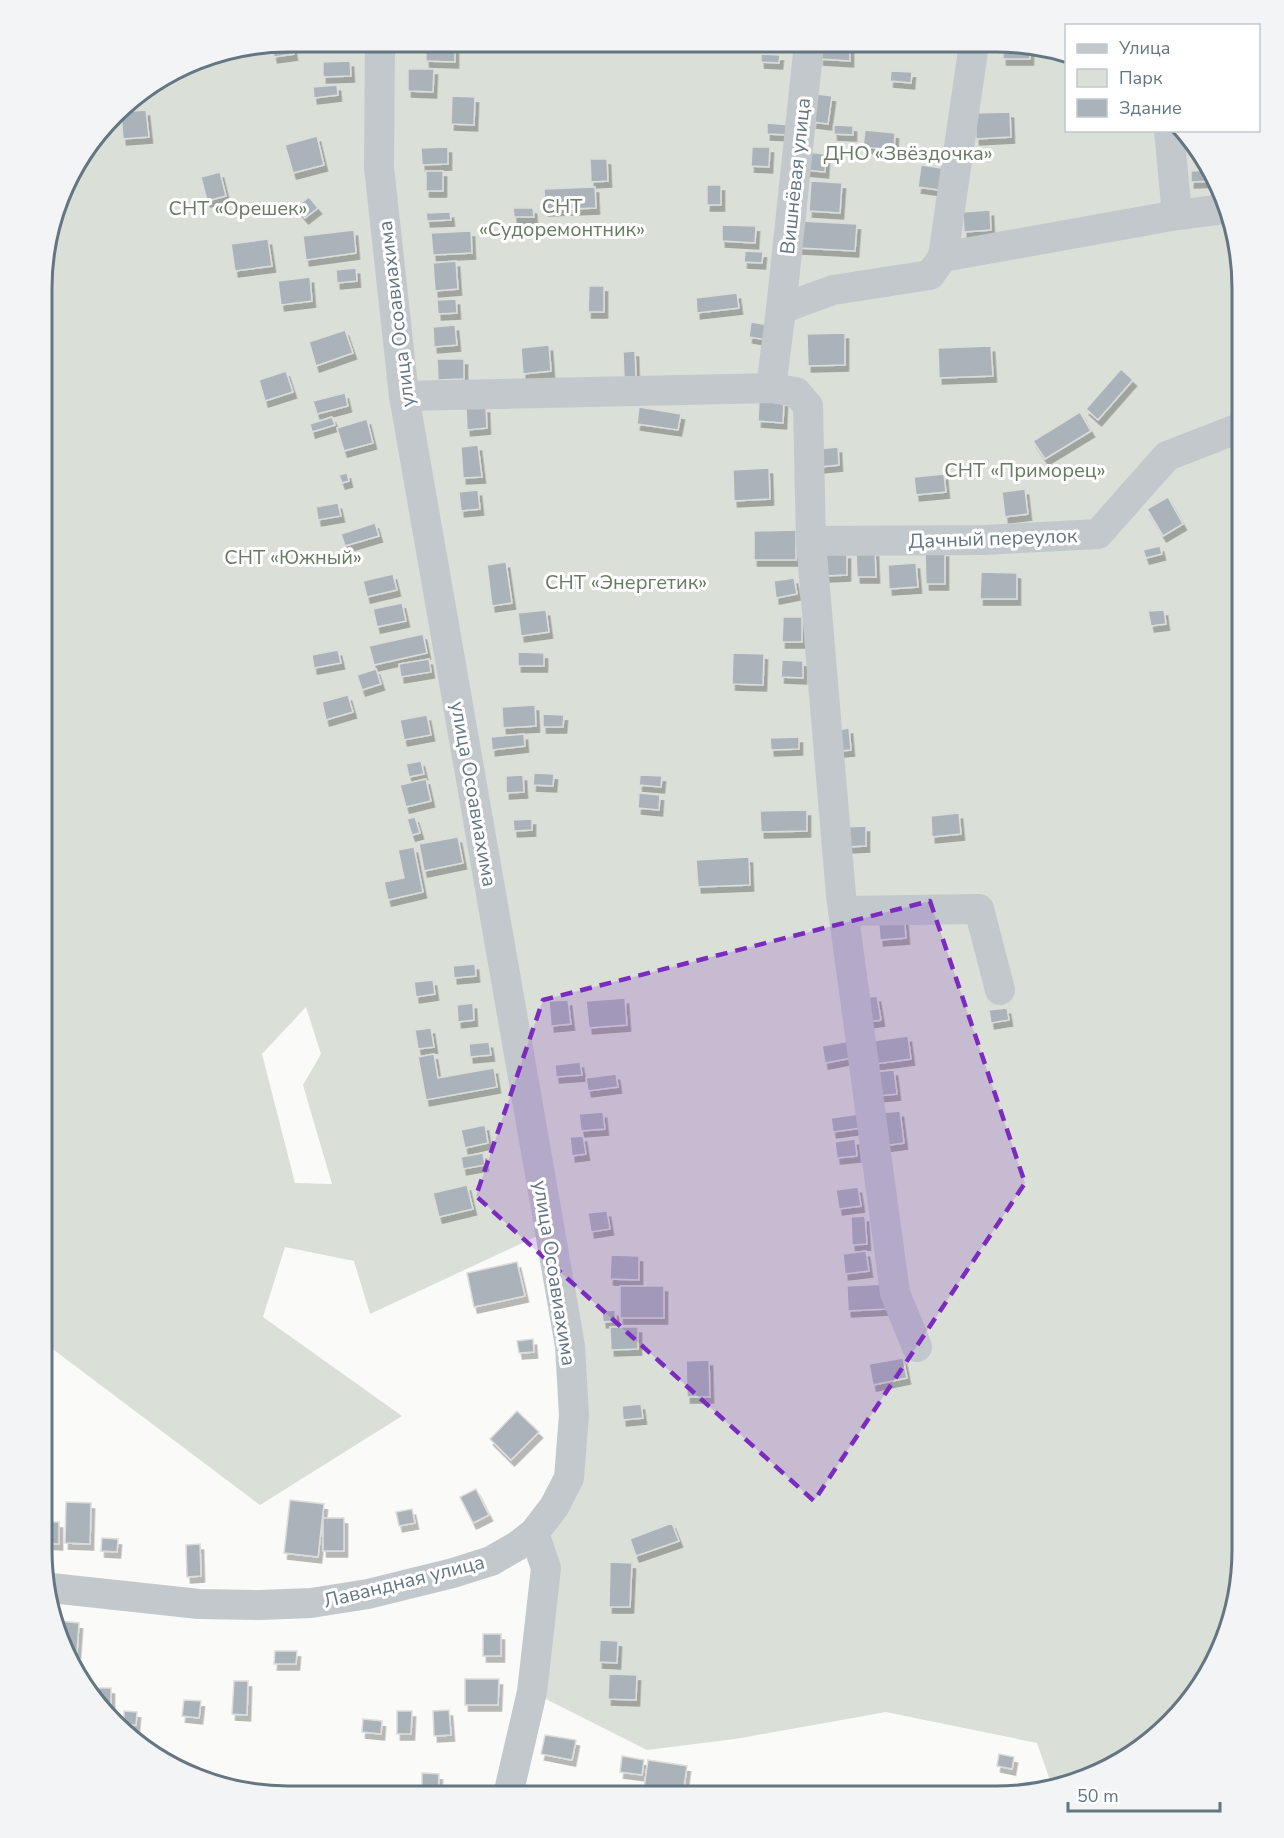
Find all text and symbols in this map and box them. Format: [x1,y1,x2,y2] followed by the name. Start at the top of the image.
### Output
[1065,24,1260,132] legend
[1118,36,1170,60] text: Улица
[1119,66,1163,90] text: Парк
[774,96,817,256] street label: Вишнёвая улица
[1119,96,1182,120] text: Здание
[823,140,993,167] park label: ДНО «Звёздочка»
[479,193,645,243] park label: СНТ «Судоремонтник»
[169,195,307,222] park label: СНТ «Орешек»
[372,219,421,409] street label: улица Осоавиахима
[944,457,1106,484] park label: СНТ «Приморец»
[908,522,1078,555] street label: Дачный переулок
[224,544,362,571] park label: СНТ «Южный»
[545,569,707,596] park label: СНТ «Энергетик»
[444,699,503,889] street label: улица Осоавиахима
[527,1178,583,1368] street label: улица Осоавиахима
[321,1548,487,1615] street label: Лавандная улица
[1068,1775,1220,1813] scale bar
[1077,1784,1119,1808] text: 50 m

